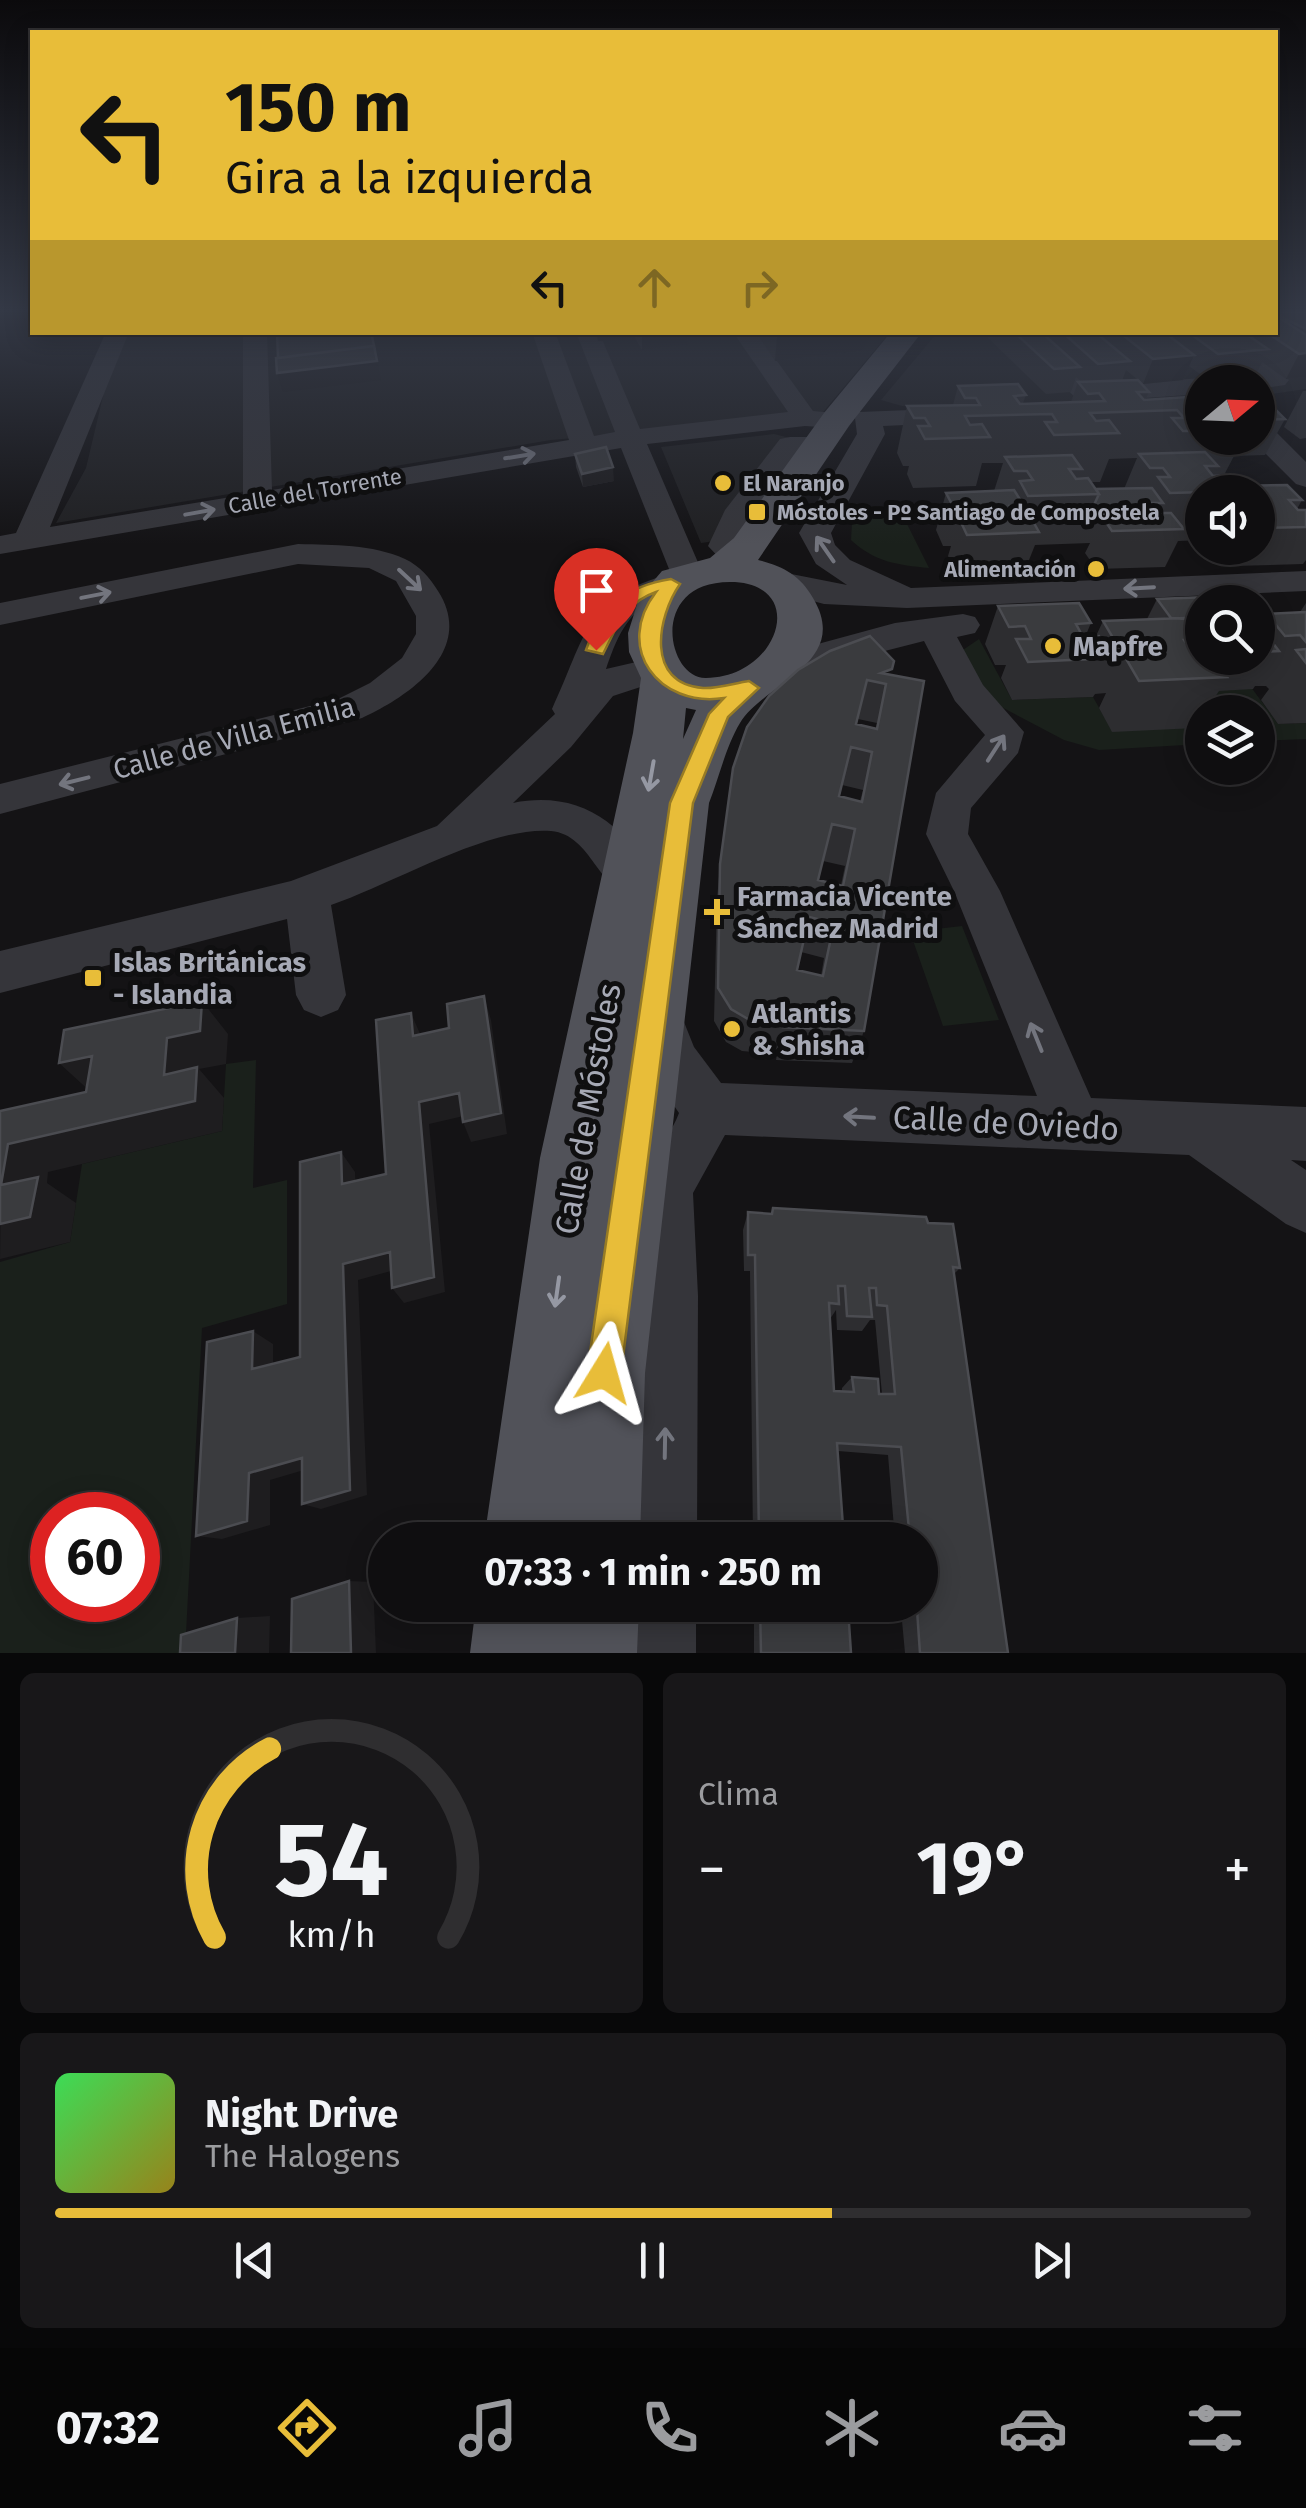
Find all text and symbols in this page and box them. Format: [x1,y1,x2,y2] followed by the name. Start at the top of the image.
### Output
[225,66,412,150] text: 150 m
[60,70,190,200] icon: left
[225,151,594,205] text: Gira a la izquierda
[522,260,577,315] icon: left
[627,260,682,315] icon: ahead
[732,260,787,315] icon: right
[1185,365,1275,455] north arrow
[1185,365,1275,785] map controls
[503,446,535,464] one-way arrow
[226,462,404,520] street label: Calle del Torrente
[743,470,845,497] place label: El Naranjo
[712,472,734,494] marker: El Naranjo
[1185,475,1275,565] button: sound
[777,499,1160,526] place label: Móstoles - Pº Santiago de Compostela
[746,501,768,523] marker: Móstoles - Pº Santiago de Compostela
[183,502,215,521] one-way arrow
[815,536,836,563] one-way arrow
[554,548,639,651] pin
[943,556,1076,583] place label: Alimentación
[1085,558,1107,580] marker: Alimentación
[569,563,624,618] icon: arrive
[396,567,422,591] one-way arrow
[1123,579,1155,598] one-way arrow
[79,584,111,603] one-way arrow
[1185,585,1275,675] button: search
[1073,630,1163,663] place label: Mapfre
[1042,635,1064,657] marker: Mapfre
[109,690,359,786] street label: Calle de Villa Emilia
[1185,695,1275,785] button: layers
[986,735,1006,763] one-way arrow
[641,760,660,792] one-way arrow
[59,773,91,791] one-way arrow
[737,880,952,945] place label: Farmacia Vicente Sánchez Madrid
[706,901,728,923] marker: Farmacia Vicente Sánchez Madrid
[113,946,306,1011] place label: Islas Británicas - Islandia
[82,967,104,989] marker: Islas Británicas - Islandia
[547,981,629,1237] street label: Calle de Móstoles
[751,997,865,1062] place label: Atlantis & Shisha
[721,1018,743,1040] marker: Atlantis & Shisha
[1026,1022,1044,1053] one-way arrow
[892,1098,1120,1148] street label: Calle de Oviedo
[843,1107,875,1126] one-way arrow
[548,1275,566,1308] one-way arrow
[552,1321,656,1425] position arrow
[655,1427,674,1459] one-way arrow
[30,1492,160,1622] speed limit sign: 60
[484,1549,822,1595] text: 07:33 · 1 min · 250 m
[698,1775,779,1813] text: Clima
[274,1798,389,1923] text: 54
[917,1824,1032,1914] text: 19°
[698,1837,726,1903] text: −
[1224,1837,1251,1903] text: +
[287,1914,376,1956] text: km/h
[205,2091,398,2137] text: Night Drive
[205,2137,400,2175] text: The Halogens
[227,2233,282,2288] icon: previous
[625,2233,680,2288] icon: pause
[1024,2233,1079,2288] icon: next
[272,2393,342,2463] icon: directions
[453,2393,523,2463] icon: music
[635,2393,705,2463] icon: phone
[817,2393,887,2463] icon: climate
[998,2393,1068,2463] icon: car
[1180,2393,1250,2463] icon: filters
[56,2401,160,2455] text: 07:32

